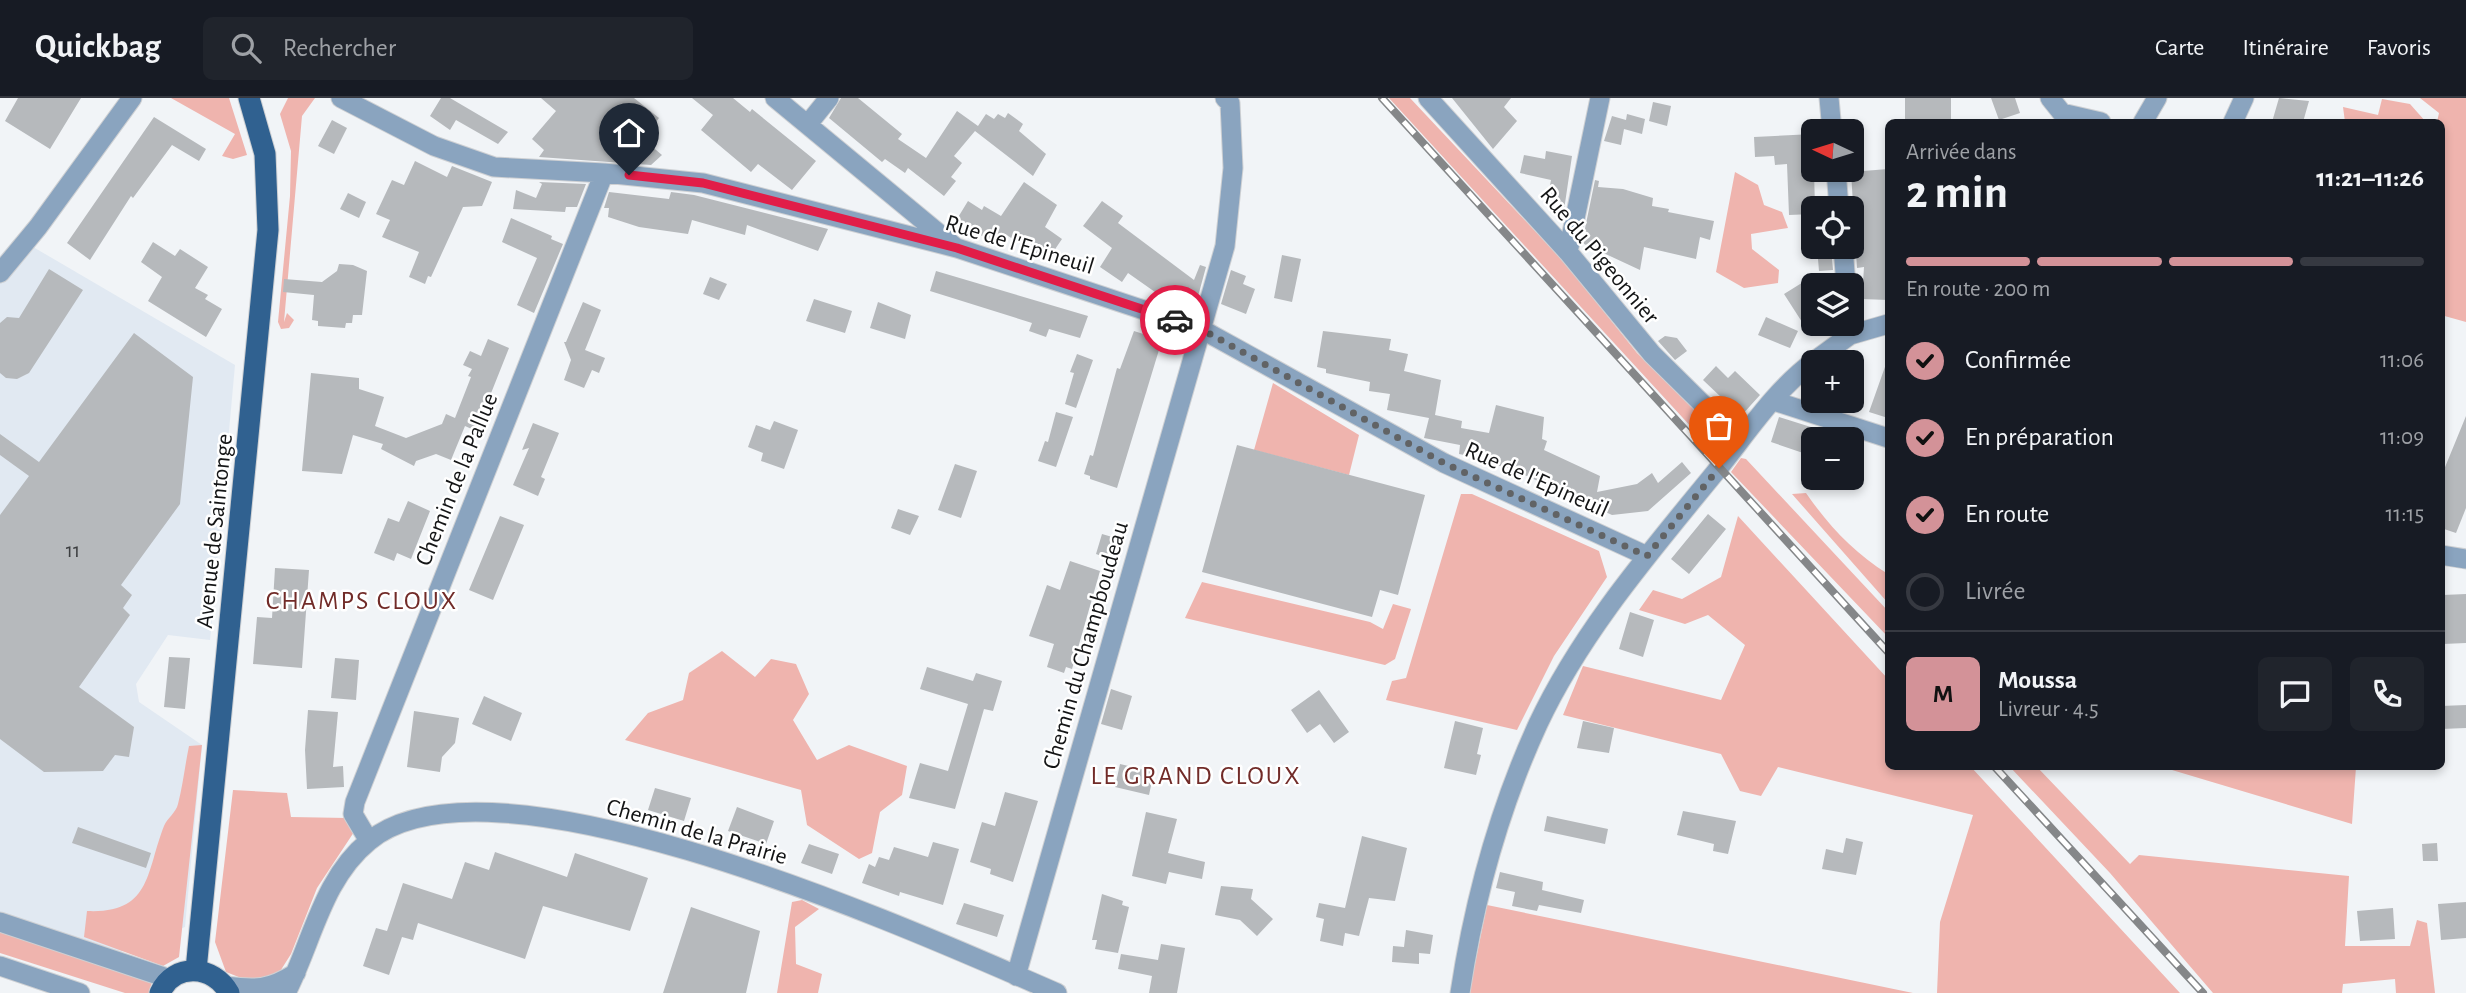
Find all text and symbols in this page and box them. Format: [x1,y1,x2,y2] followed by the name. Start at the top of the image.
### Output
[203,17,693,80] search box
[227,29,265,67] icon: search
[35,31,161,64] text: Quickbag
[283,35,396,61] text: Rechercher
[2155,36,2204,60] text: Carte
[2242,36,2329,60] text: Itinéraire
[2367,36,2431,60] text: Favoris
[599,103,659,175] pin
[610,114,648,152] icon: home
[1801,119,1864,182] north arrow
[1801,119,1864,490] map controls
[1906,141,2017,164] text: Arrivée dans
[2316,165,2424,191] text: 11:21–11:26
[1906,170,2008,216] text: 2 min
[1535,183,1663,329] street label: Rue du Pigeonnier
[1801,196,1864,259] button: locate
[942,211,1097,279] street label: Rue de l'Epineuil
[1801,273,1864,336] button: layers
[1906,278,2050,301] text: En route · 200 m
[1140,285,1210,355] courier
[1156,301,1194,339] icon: car
[1906,342,1944,380] icon: check
[1965,347,2071,373] text: Confirmée
[2380,349,2424,372] text: 11:06
[1801,350,1864,413] button: +
[411,390,502,569] street label: Chemin de la Pallue
[1689,396,1749,468] pin
[1700,407,1738,445] icon: bag
[1906,419,1944,457] icon: check
[1965,424,2114,450] text: En préparation
[2380,426,2424,449] text: 11:09
[1801,427,1864,490] button: −
[193,433,237,630] street label: Avenue de Saintonge
[1461,438,1612,522] street label: Rue de l'Epineuil
[1906,496,1944,534] icon: check
[1965,501,2049,527] text: En route
[2385,503,2424,526] text: 11:15
[1039,519,1133,772] street label: Chemin du Champboudeau
[66,540,80,561] house number: 11
[1965,578,2025,604] text: Livrée
[266,588,458,614] district label: CHAMPS CLOUX
[2258,657,2332,731] button: chat
[2350,657,2424,731] button: phone
[1998,667,2077,693] text: Moussa
[1933,681,1953,707] text: M
[1998,698,2099,721] text: Livreur · 4.5
[1090,763,1302,789] district label: LE GRAND CLOUX
[604,795,790,869] street label: Chemin de la Prairie

